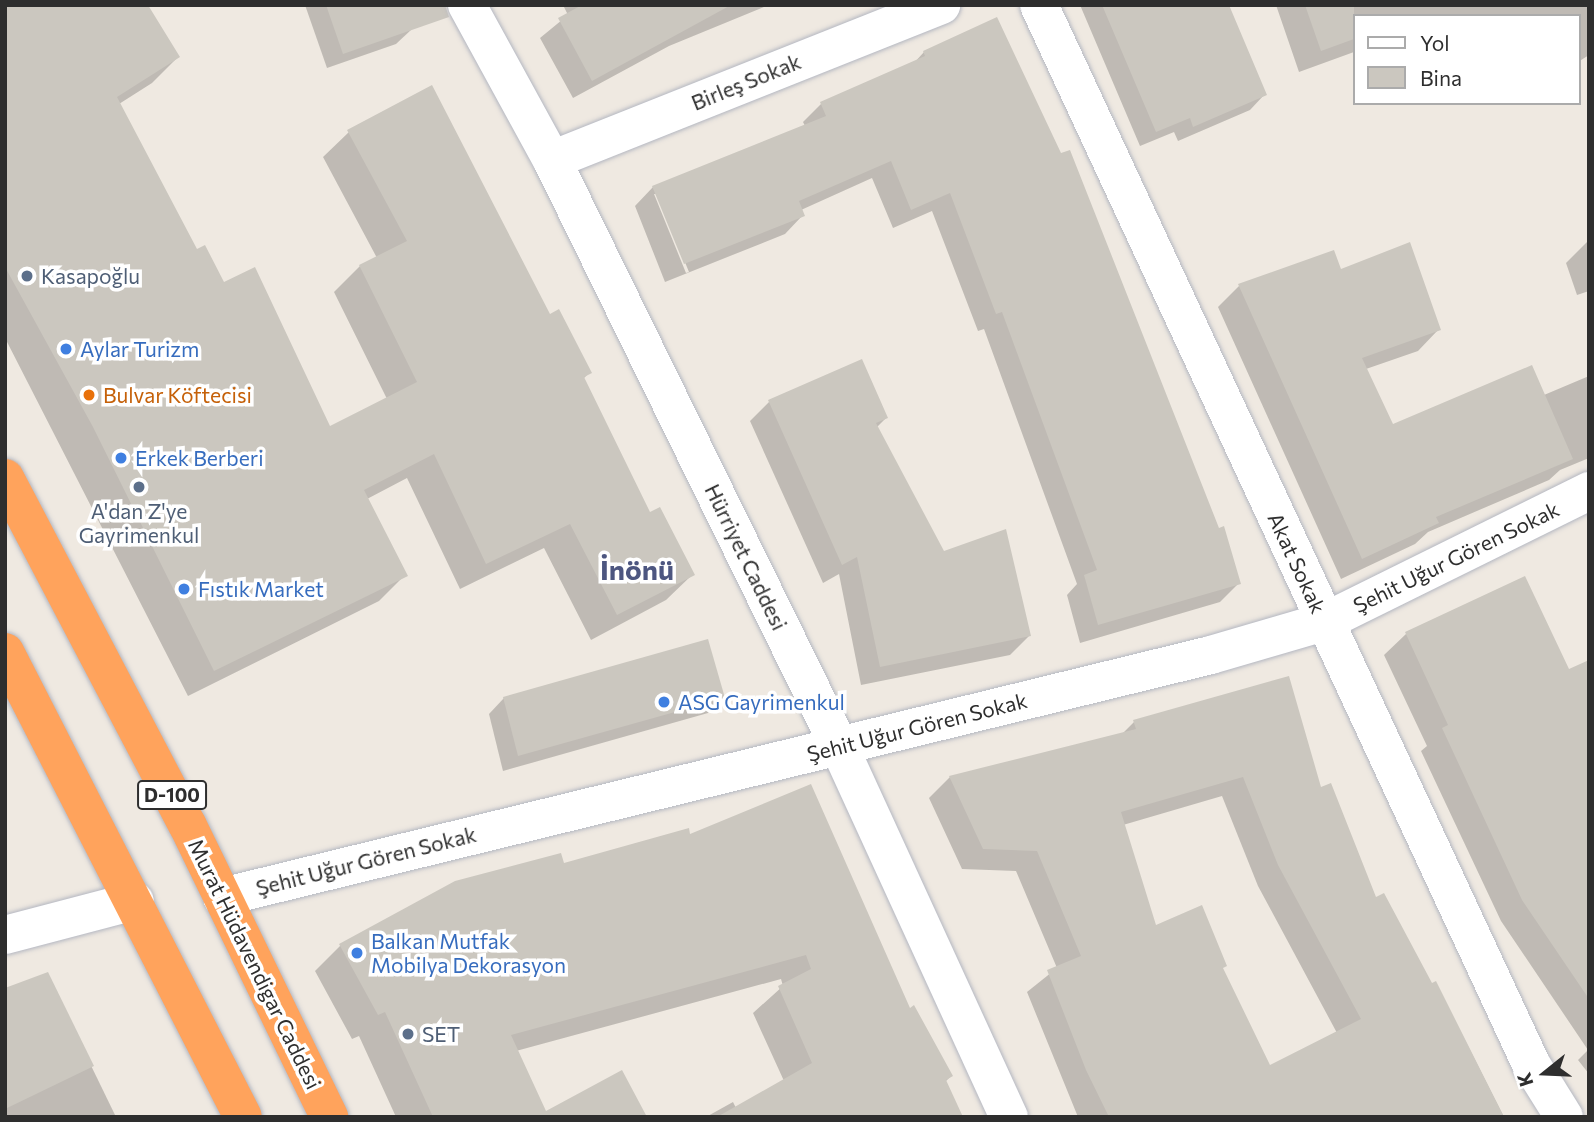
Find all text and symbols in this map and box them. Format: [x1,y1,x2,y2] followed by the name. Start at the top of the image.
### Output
[1352,14,1580,105] legend
[1420,30,1450,55] text: Yol
[688,49,804,115] street label: Birleş Sokak
[1420,65,1462,90] text: Bina
[41,263,140,289] place label: Kasapoğlu
[19,268,35,284] marker: Kasapoğlu
[80,336,199,362] place label: Aylar Turizm
[58,341,74,357] marker: Aylar Turizm
[103,382,252,408] place label: Bulvar Köftecisi
[81,387,97,403] marker: Bulvar Köftecisi
[135,445,264,471] place label: Erkek Berberi
[113,450,129,466] marker: Erkek Berberi
[131,479,147,495] marker: A'dan Z'ye Gayrimenkul
[700,480,792,634] street label: Hürriyet Caddesi
[1349,496,1563,618] street label: Şehit Uğur Gören Sokak
[79,498,199,548] place label: A'dan Z'ye Gayrimenkul
[1263,509,1331,617] street label: Akat Sokak
[600,552,674,586] district label: İnönü
[198,576,324,602] place label: Fıstık Market
[176,581,192,597] marker: Fıstık Market
[804,687,1030,767] street label: Şehit Uğur Gören Sokak
[678,689,845,715] place label: ASG Gayrimenkul
[656,694,672,710] marker: ASG Gayrimenkul
[137,780,207,810] road number: D-100
[253,821,479,901] street label: Şehit Uğur Gören Sokak
[183,835,327,1093] street label: Murat Hüdavendigar Caddesi
[371,928,566,978] place label: Balkan Mutfak Mobilya Dekorasyon
[349,945,365,961] marker: Balkan Mutfak Mobilya Dekorasyon
[422,1021,460,1047] place label: SET
[400,1026,416,1042] marker: SET
[1510,1038,1580,1108] north arrow
[1512,1070,1538,1090] text: K

